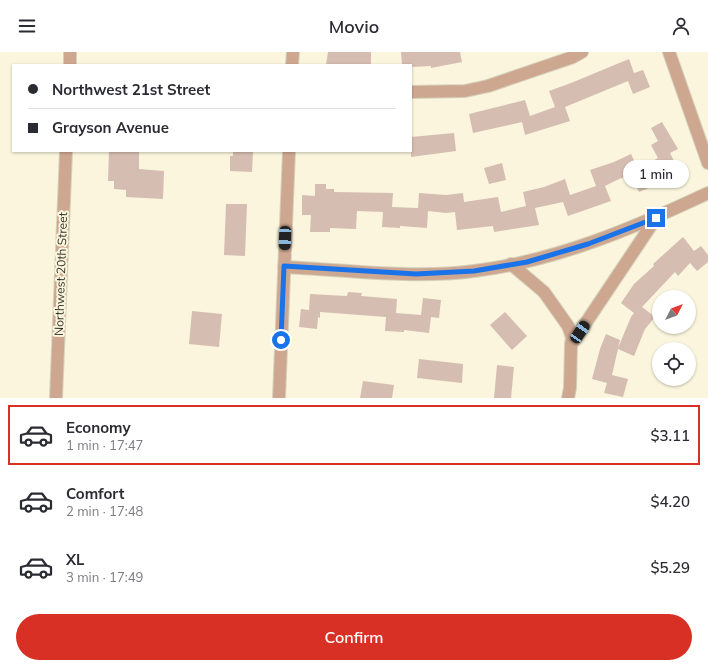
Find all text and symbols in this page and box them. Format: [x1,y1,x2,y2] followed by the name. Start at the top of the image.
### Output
[16,15,38,37] icon: menu
[329,15,379,38] text: Movio
[670,15,692,37] icon: person
[52,80,210,99] text: Northwest 21st Street
[52,118,169,137] text: Grayson Avenue
[623,160,689,188] callout: 1 min
[639,166,673,182] text: 1 min
[647,209,665,227] route end
[51,212,70,336] street label: Northwest 20th Street
[279,226,291,250] car
[652,290,696,334] north arrow
[652,290,696,386] map controls
[568,319,592,345] car
[272,331,290,349] route start
[652,342,696,386] button: locate
[18,417,54,453] icon: car
[66,418,131,437] text: Economy
[650,426,690,445] text: $3.11
[66,437,143,453] text: 1 min · 17:47
[18,483,54,519] icon: car
[66,484,124,503] text: Comfort
[650,492,690,511] text: $4.20
[66,503,143,519] text: 2 min · 17:48
[18,549,54,585] icon: car
[66,550,84,569] text: XL
[650,558,690,577] text: $5.29
[66,569,143,585] text: 3 min · 17:49
[16,614,692,660] button: Confirm

